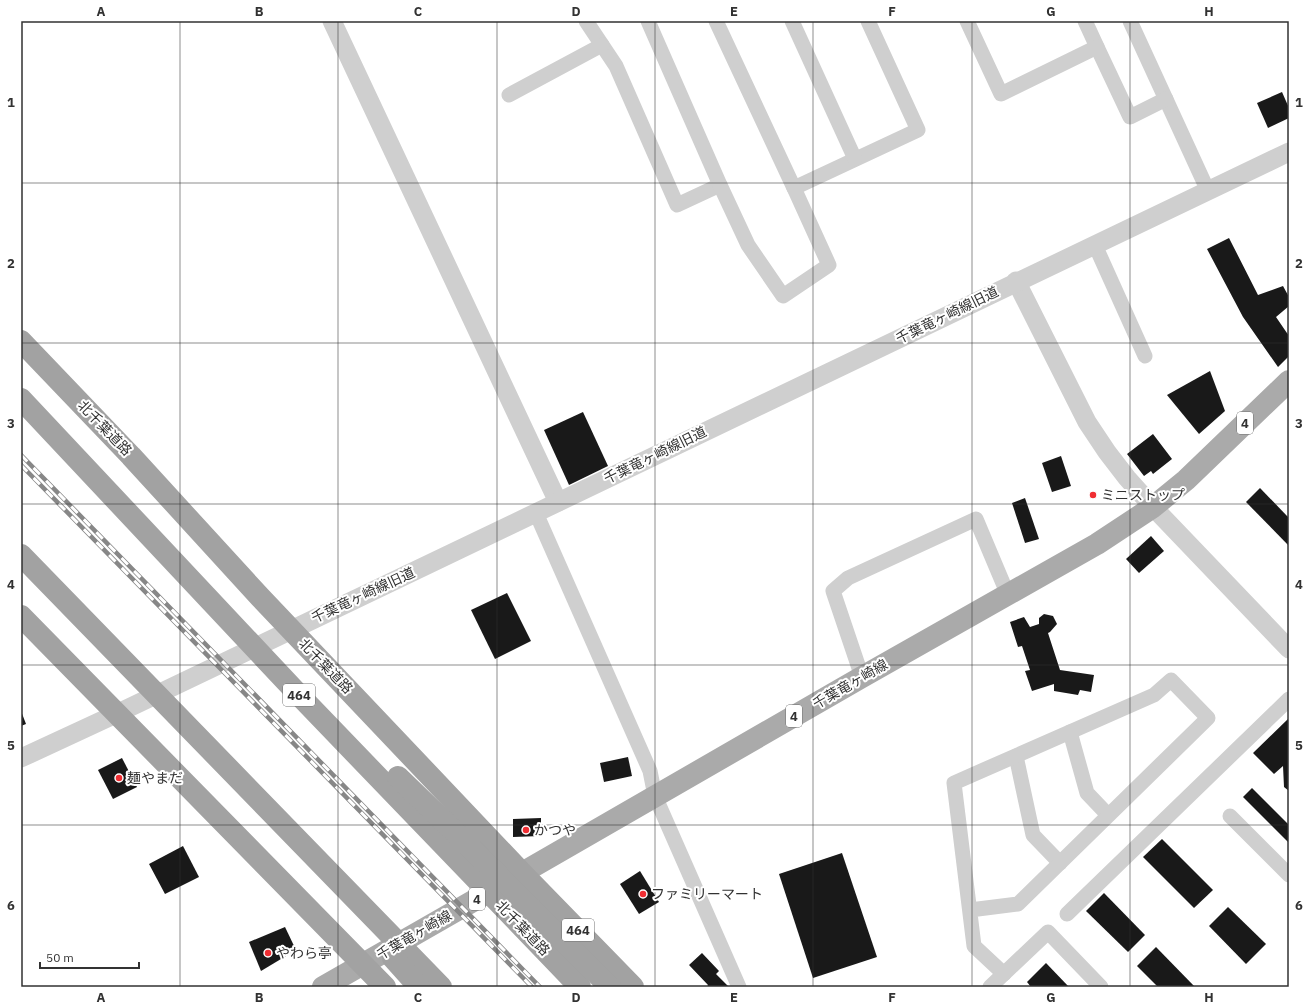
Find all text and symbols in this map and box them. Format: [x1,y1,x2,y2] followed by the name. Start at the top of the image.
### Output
[97,3,106,20] text: A
[255,3,264,20] text: B
[414,3,423,20] text: C
[571,3,581,20] text: D
[730,3,738,20] text: E
[888,3,896,20] text: F
[1046,3,1056,20] text: G
[1204,3,1214,20] text: H
[7,94,15,111] text: 1
[1295,94,1303,111] text: 1
[7,255,15,272] text: 2
[1295,255,1303,272] text: 2
[893,282,1001,348] street label: 千葉竜ヶ崎線旧道
[74,397,136,459] street label: 北千葉道路
[1237,412,1253,434] road number: 4
[7,415,15,432] text: 3
[1295,415,1303,432] text: 3
[601,422,709,488] street label: 千葉竜ヶ崎線旧道
[1101,486,1185,504] place label: ミニストップ
[1088,490,1098,500] marker: ミニストップ
[308,563,418,627] street label: 千葉竜ヶ崎線旧道
[7,576,15,593] text: 4
[1295,576,1303,593] text: 4
[295,635,357,697] street label: 北千葉道路
[809,655,891,713] street label: 千葉竜ヶ崎線
[283,684,315,706] road number: 464
[786,705,802,727] road number: 4
[7,737,15,754] text: 5
[1295,737,1303,754] text: 5
[127,769,183,787] place label: 麺やまだ
[114,773,124,783] marker: 麺やまだ
[534,821,576,839] place label: かつや
[521,825,531,835] marker: かつや
[651,885,763,903] place label: ファミリーマート
[469,888,485,910] road number: 4
[638,889,648,899] marker: ファミリーマート
[7,897,15,914] text: 6
[492,897,554,959] street label: 北千葉道路
[1295,897,1303,914] text: 6
[373,906,455,964] street label: 千葉竜ヶ崎線
[562,919,594,941] road number: 464
[40,944,139,970] scale bar
[276,944,332,962] place label: やわら亭
[263,948,273,958] marker: やわら亭
[46,950,74,965] text: 50 m
[97,989,106,1006] text: A
[255,989,264,1006] text: B
[414,989,423,1006] text: C
[571,989,581,1006] text: D
[730,989,738,1006] text: E
[888,989,896,1006] text: F
[1046,989,1056,1006] text: G
[1204,989,1214,1006] text: H

